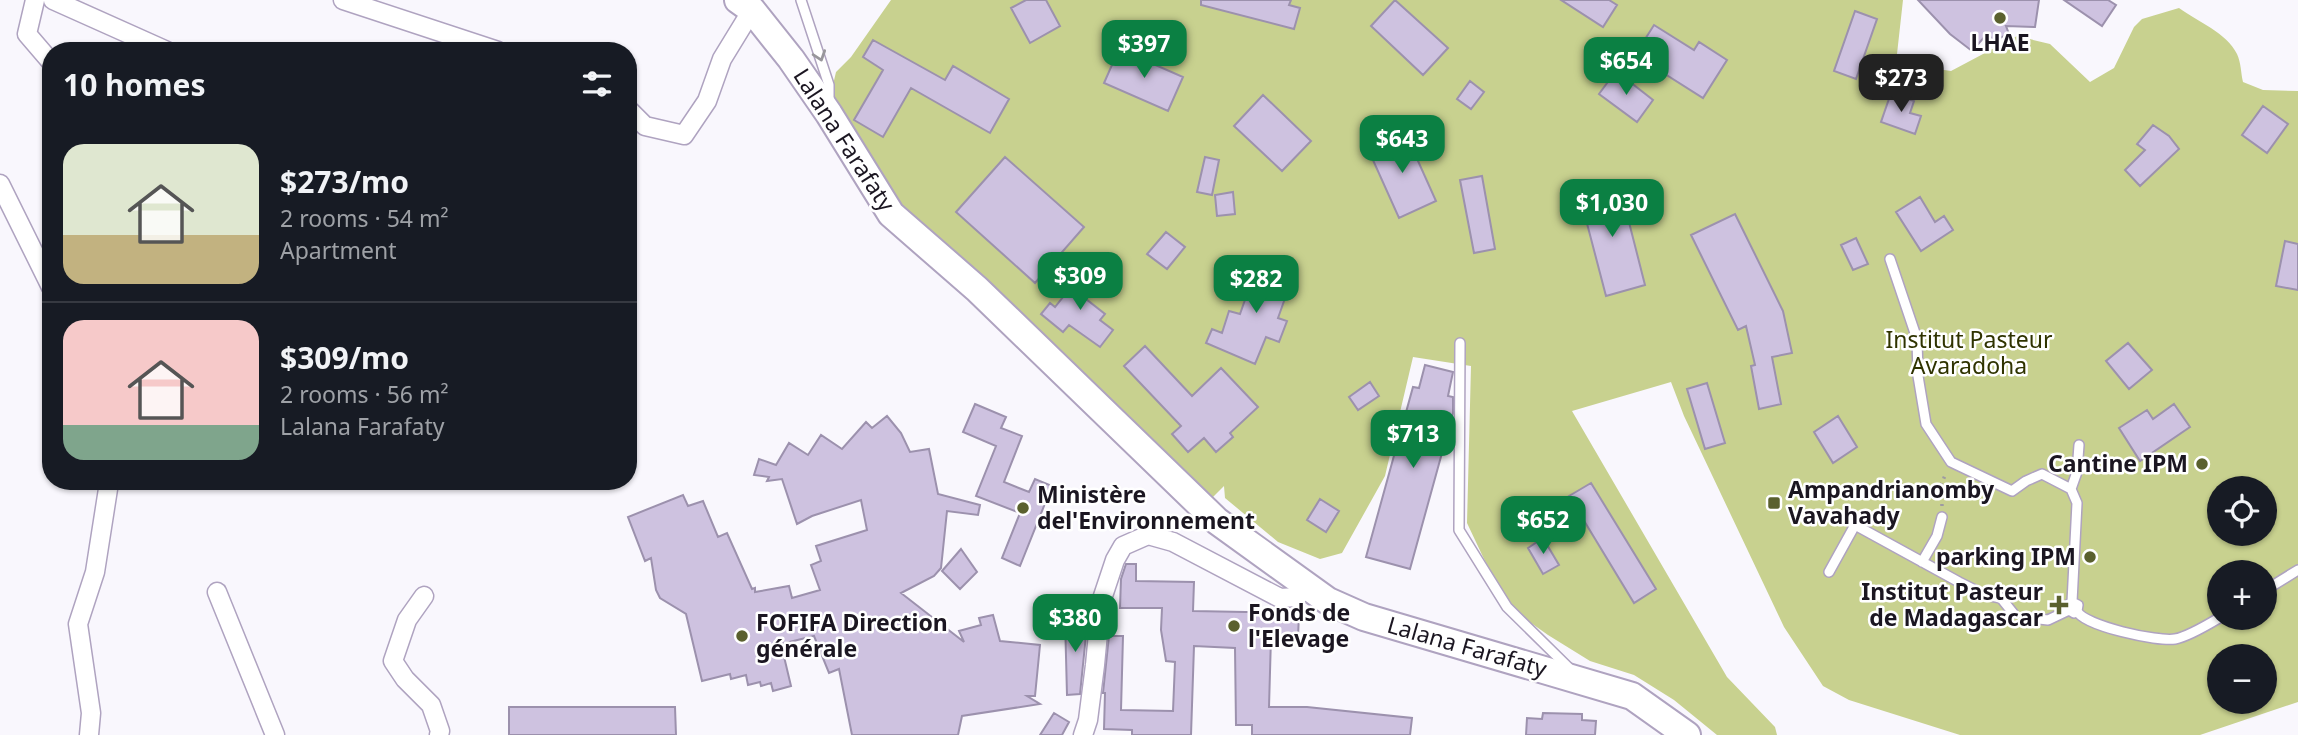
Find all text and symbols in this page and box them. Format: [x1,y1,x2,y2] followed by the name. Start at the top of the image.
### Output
[1992,10,2008,26] marker: LHAE
[1103,20,1185,80] pin: $397
[1970,26,2030,58] place label: LHAE
[1118,27,1170,59] text: $397
[1585,38,1667,97] pin: $654
[1600,44,1652,76] text: $654
[812,50,826,62] one-way arrow
[1860,54,1942,114] pin: $273
[1875,61,1927,93] text: $273
[787,62,903,217] street label: Lalana Farafaty
[63,64,206,105] text: 10 homes
[578,65,616,103] icon: filters
[1361,116,1443,175] pin: $643
[1376,122,1428,154] text: $643
[280,161,409,202] text: $273/mo
[119,172,203,256] icon: home
[1555,180,1669,239] pin: $1,030
[1576,186,1648,218] text: $1,030
[280,202,449,234] text: 2 rooms · 54 m²
[280,234,397,266] text: Apartment
[1039,252,1121,312] pin: $309
[1215,256,1297,315] pin: $282
[1054,259,1106,291] text: $309
[1230,262,1282,294] text: $282
[1886,323,2053,381] park label: Institut Pasteur Avaradoha
[280,337,409,378] text: $309/mo
[119,348,203,432] icon: home
[280,378,449,410] text: 2 rooms · 56 m²
[280,410,445,442] text: Lalana Farafaty
[1372,410,1454,470] pin: $713
[1387,417,1439,449] text: $713
[2048,447,2188,479] place label: Cantine IPM
[2194,456,2210,472] marker: Cantine IPM
[1788,473,1995,531] place label: Ampandrianomby Vavahady
[2207,476,2277,714] map controls
[2207,476,2277,546] button: locate
[1037,478,1255,536] place label: Ministère del'Environnement
[1766,495,1782,511] marker: Ampandrianomby Vavahady
[1502,496,1584,556] pin: $652
[1015,500,1031,516] marker: Ministère del'Environnement
[1517,503,1569,535] text: $652
[1936,540,2076,572] place label: parking IPM
[2082,549,2098,565] marker: parking IPM
[2207,560,2277,630] button: +
[1861,575,2043,633] place label: Institut Pasteur de Madagascar
[1034,594,1116,654] pin: $380
[2049,595,2069,615] marker: Institut Pasteur de Madagascar
[1248,596,1350,654] place label: Fonds de l'Elevage
[1049,601,1101,633] text: $380
[756,606,948,664] place label: FOFIFA Direction générale
[1384,608,1551,684] street label: Lalana Farafaty
[1226,618,1242,634] marker: Fonds de l'Elevage
[734,628,750,644] marker: FOFIFA Direction générale
[2207,644,2277,714] button: −

